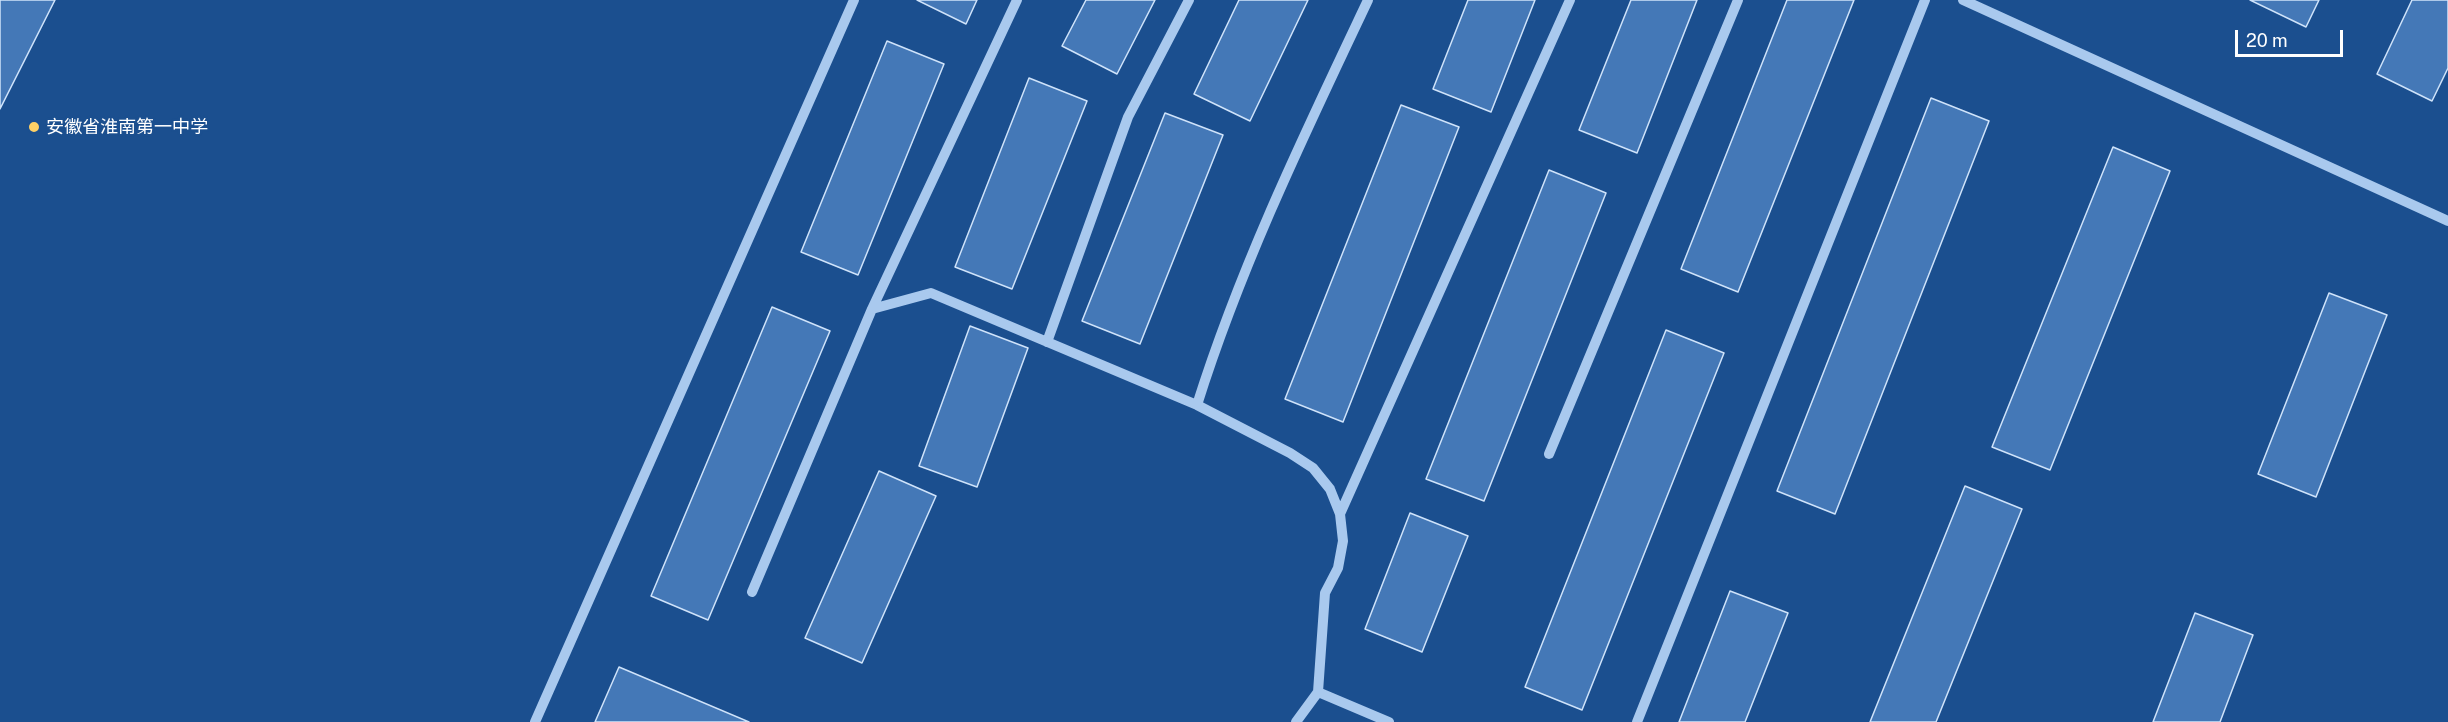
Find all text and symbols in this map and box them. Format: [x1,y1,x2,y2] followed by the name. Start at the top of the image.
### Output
[2238,18,2346,56] scale bar
[2246,30,2288,51] text: 20 m
[46,116,208,138] place label: 安徽省淮南第一中学
[27,120,41,134] marker: 安徽省淮南第一中学

